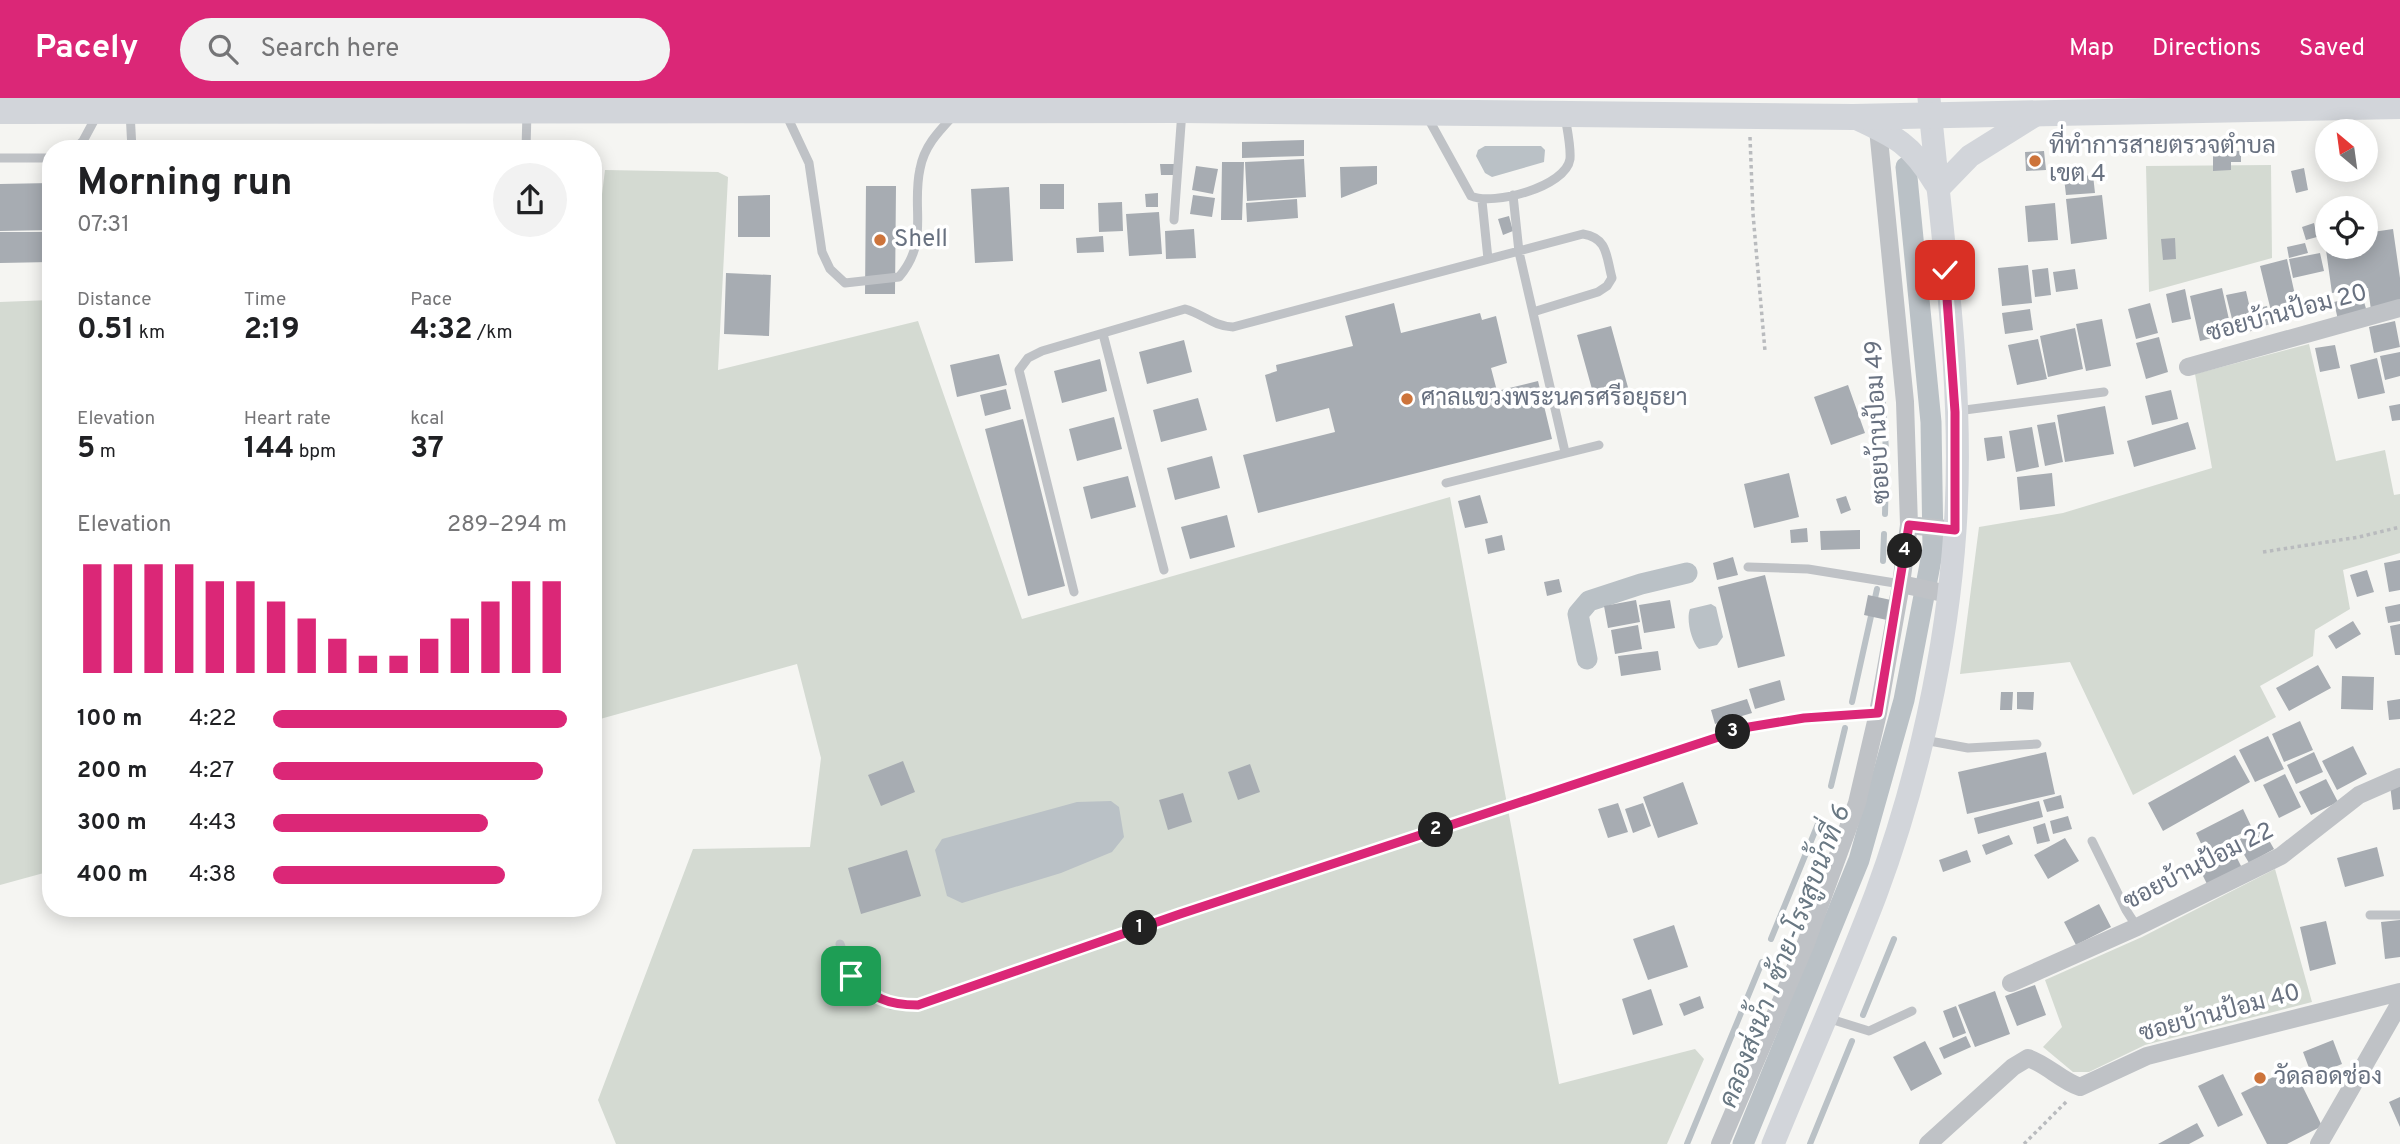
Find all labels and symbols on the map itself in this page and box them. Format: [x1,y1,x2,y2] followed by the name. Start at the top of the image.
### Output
[2315,119,2378,182] north arrow
[2049,124,2276,190] place label: ที่ทำการสายตรวจตำบล เขต 4
[2027,153,2043,169] marker: ที่ทำการสายตรวจตำบล เขต 4
[894,225,948,255] place label: Shell
[872,232,888,248] marker: Shell
[1915,240,1975,300] pin
[2203,276,2371,350] street label: ซอยบ้านป้อม 20
[1858,339,1898,505] street label: ซอยบ้านป้อม 49
[1421,382,1688,414] place label: ศาลแขวงพระนครศรีอยุธยา
[1399,391,1415,407] marker: ศาลแขวงพระนครศรีอยุธยา
[1888,533,1923,568] pin: 4
[1716,714,1750,750] pin: 3
[1706,798,1859,1113] water label: คลองส่งน้ำ 1 ซ้าย-โรงสูบน้ำที่ 6
[1418,812,1454,848] pin: 2
[2118,814,2279,918] street label: ซอยบ้านป้อม 22
[1122,910,1158,946] pin: 1
[821,946,881,1006] pin
[2136,976,2304,1050] street label: ซอยบ้านป้อม 40
[2274,1062,2382,1093] place label: วัดลอดช่อง
[2252,1070,2268,1086] marker: วัดลอดช่อง

